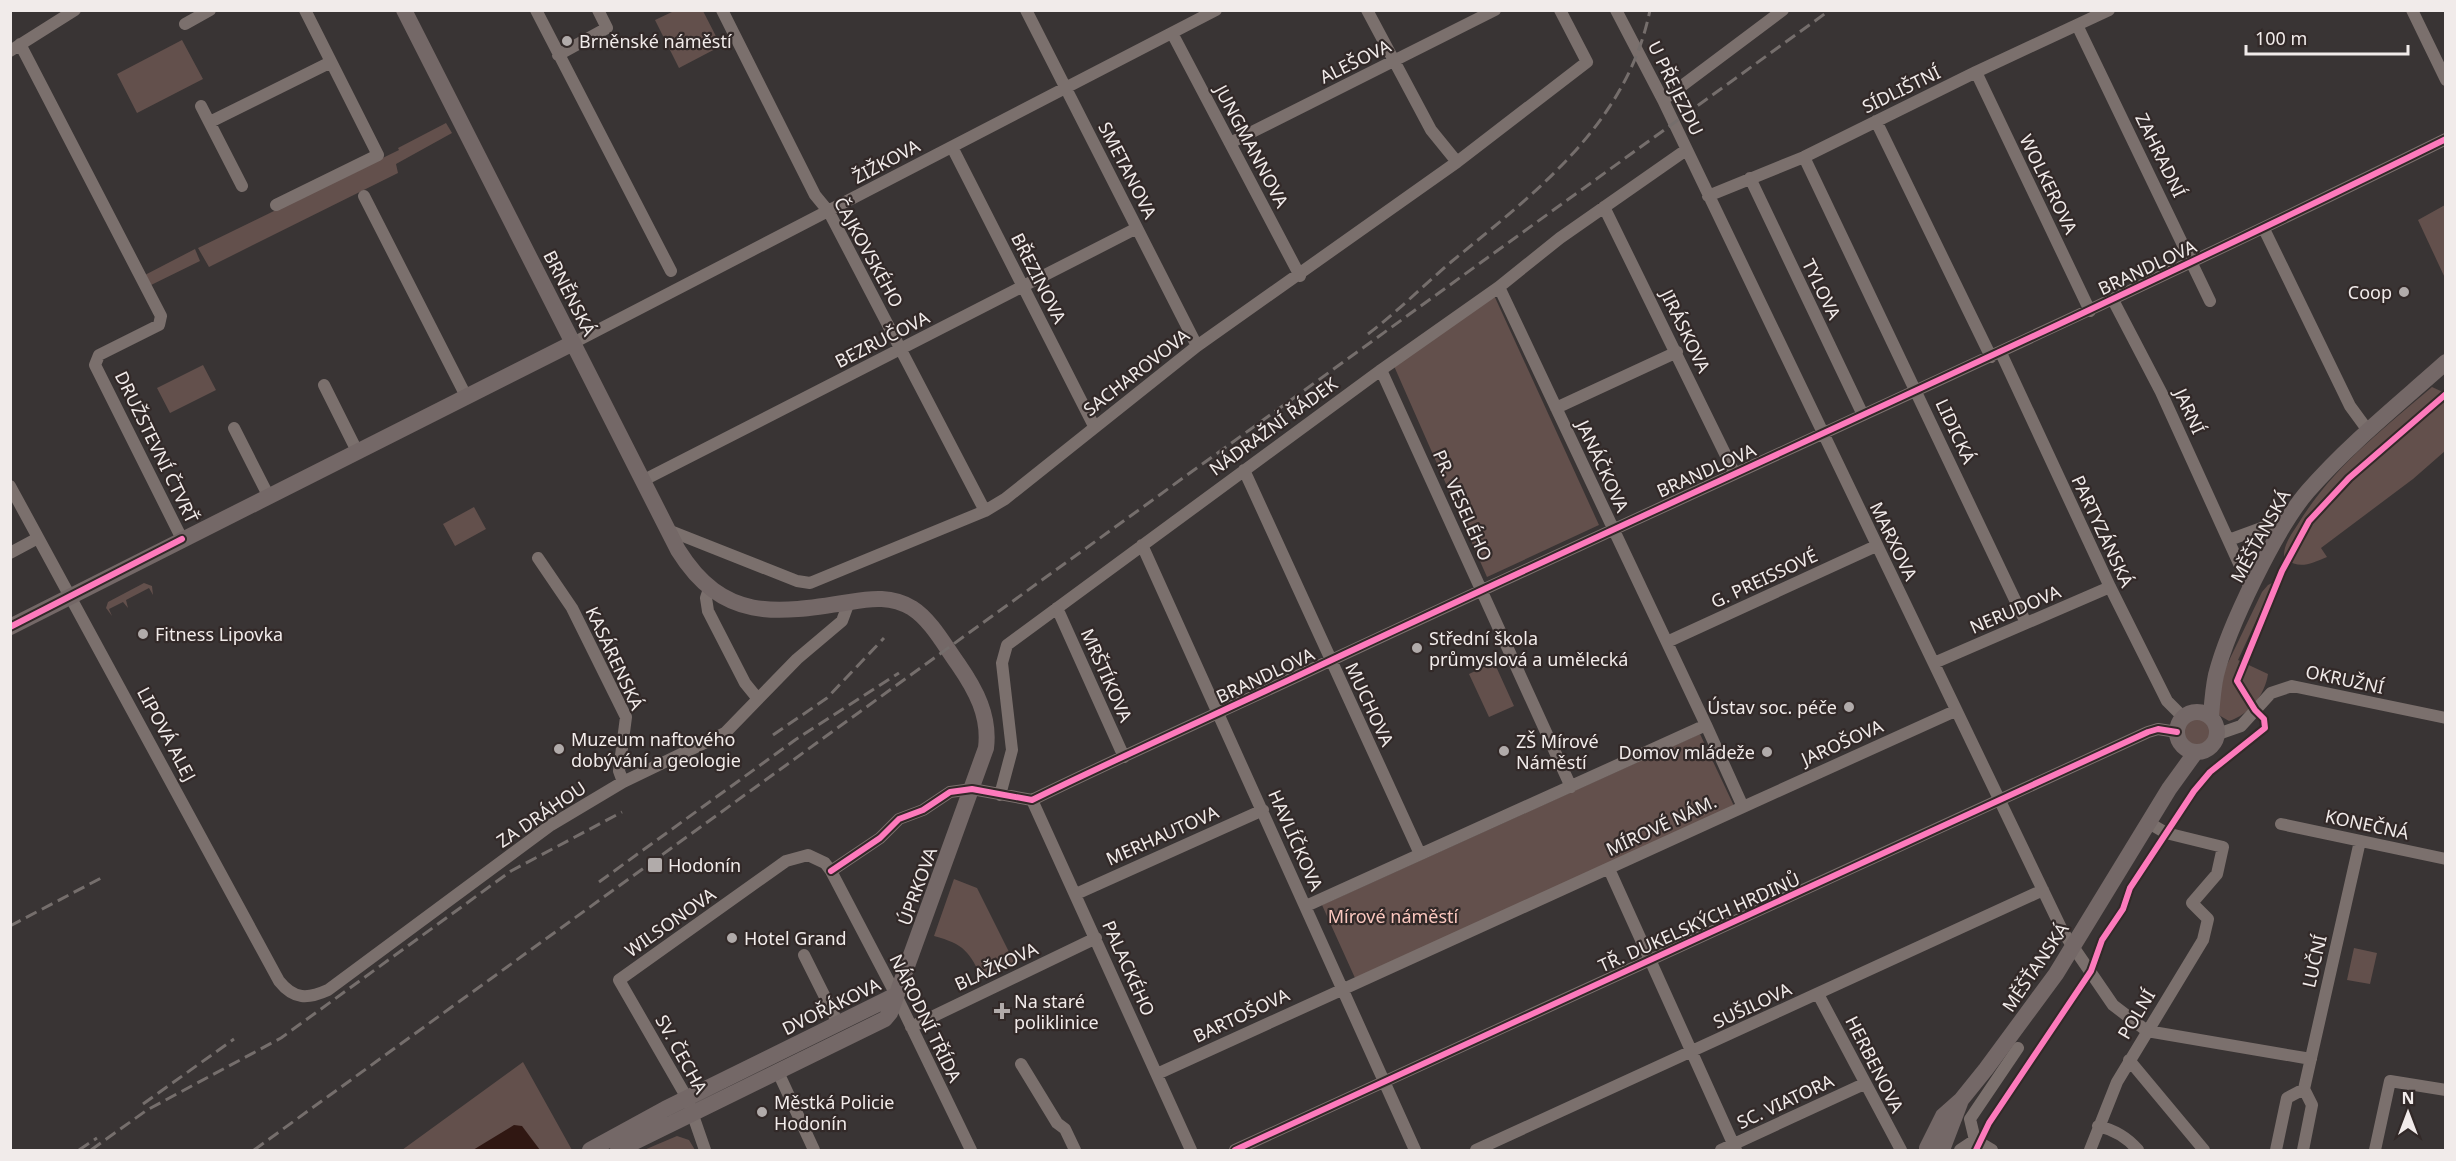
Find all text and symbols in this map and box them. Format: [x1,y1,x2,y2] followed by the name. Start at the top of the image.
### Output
[2246,18,2408,56] scale bar
[2255,26,2307,50] text: 100 m
[579,29,732,53] place label: Brněnské náměstí
[1315,33,1395,89] street label: ALEŠOVA
[560,34,574,48] marker: Brněnské náměstí
[1643,37,1709,139] street label: U PŘEJEZDU
[1858,60,1944,118] street label: SÍDLIŠTNÍ
[1209,79,1295,212] street label: JUNGMANNOVA
[2130,109,2192,201] street label: ZAHRADNÍ
[1093,118,1163,223] street label: SMETANOVA
[2015,130,2084,238] street label: WOLKEROVA
[848,133,924,189] street label: ŽIŽKOVA
[829,193,909,311] street label: ČAJKOVSKÉHO
[1006,229,1072,328] street label: BŘEZINOVA
[2094,234,2200,300] street label: BRANDLOVA
[538,246,602,340] street label: BRNĚNSKÁ
[1797,255,1847,324] street label: TYLOVA
[2348,280,2392,304] place label: Coop
[1655,284,1717,377] street label: JIRÁSKOVA
[2397,285,2411,299] marker: Coop
[831,305,934,373] street label: BEZRUČOVA
[1078,323,1194,421] street label: SACHAROVOVA
[110,367,204,527] street label: DRUŽSTEVNÍ ČTVRŤ
[1204,371,1343,481] street label: NÁDRAŽNÍ ŘÁDEK
[2168,383,2211,438] street label: JARNÍ
[1931,395,1982,468] street label: LIDICKÁ
[1570,414,1635,516] street label: JANÁČKOVA
[1653,437,1760,502] street label: BRANDLOVA
[1428,446,1498,564] street label: PR. VESELÉHO
[2067,471,2140,591] street label: PARTYZÁNSKÁ
[2225,485,2296,587] street label: MĚŠŤANSKÁ
[1865,498,1924,585] street label: MARXOVA
[1707,543,1821,613] street label: G. PREISSOVÉ
[1966,579,2065,639] street label: NERUDOVA
[581,602,650,714] street label: KASÁRENSKÁ
[155,622,283,646] place label: Fitness Lipovka
[1076,625,1138,726] street label: MRŠTÍKOVA
[1429,626,1628,671] place label: Střední škola průmyslová a umělecká
[136,627,150,641] marker: Fitness Lipovka
[1410,641,1424,655] marker: Střední škola průmyslová a umělecká
[1212,642,1318,708] street label: BRANDLOVA
[1340,658,1400,750] street label: MUCHOVA
[2304,659,2386,699] street label: OKRUŽNÍ
[132,683,202,785] street label: LIPOVÁ ALEJ
[1707,695,1837,719] place label: Ústav soc. péče
[1842,700,1856,714] marker: Ústav soc. péče
[1796,713,1887,771] street label: JAROŠOVA
[571,727,741,772] place label: Muzeum naftového dobývání a geologie
[1516,729,1599,774] place label: ZŠ Mírové Náměstí
[1619,740,1755,764] place label: Domov mládeže
[552,742,566,756] marker: Muzeum naftového dobývání a geologie
[1497,744,1511,758] marker: ZŠ Mírové Náměstí
[1760,745,1774,759] marker: Domov mládeže
[492,775,590,853] street label: ZA DRÁHOU
[1263,786,1329,895] street label: HAVLÍČKOVA
[1602,789,1720,861] street label: MÍROVÉ NÁM.
[1102,799,1222,870] street label: MERHAUTOVA
[2323,803,2412,845] street label: KONEČNÁ
[892,843,942,928] street label: ÚPRKOVA
[668,853,741,877] place label: Hodonín
[646,856,664,874] marker: Hodonín
[1594,867,1804,977] street label: TŘ. DUKELSKÝCH HRDINŮ
[620,882,720,962] street label: WILSONOVA
[1328,904,1459,928] park label: Mírové náměstí
[1097,917,1161,1019] street label: PALACKÉHO
[1996,917,2074,1016] street label: MĚŠŤANSKÁ
[744,926,847,950] place label: Hotel Grand
[725,931,739,945] marker: Hotel Grand
[2296,932,2332,990] street label: LUČNÍ
[951,936,1042,996] street label: BLAŽKOVA
[885,950,968,1086] street label: NÁRODNÍ TŘÍDA
[778,972,885,1040] street label: DVOŘÁKOVA
[1709,976,1795,1034] street label: SUŠILOVA
[1189,982,1293,1048] street label: BARTOŠOVA
[2112,985,2160,1043] street label: POLNÍ
[1014,989,1099,1034] place label: Na staré poliklinice
[995,1004,1009,1018] marker: Na staré poliklinice
[650,1010,714,1098] street label: SV. ČECHA
[1840,1012,1910,1117] street label: HERBENOVA
[1733,1068,1838,1134] street label: SC. VIATORA
[2378,1083,2438,1143] north arrow
[2401,1087,2415,1109] text: N
[774,1090,895,1135] place label: Městká Policie Hodonín
[755,1105,769,1119] marker: Městká Policie Hodonín

